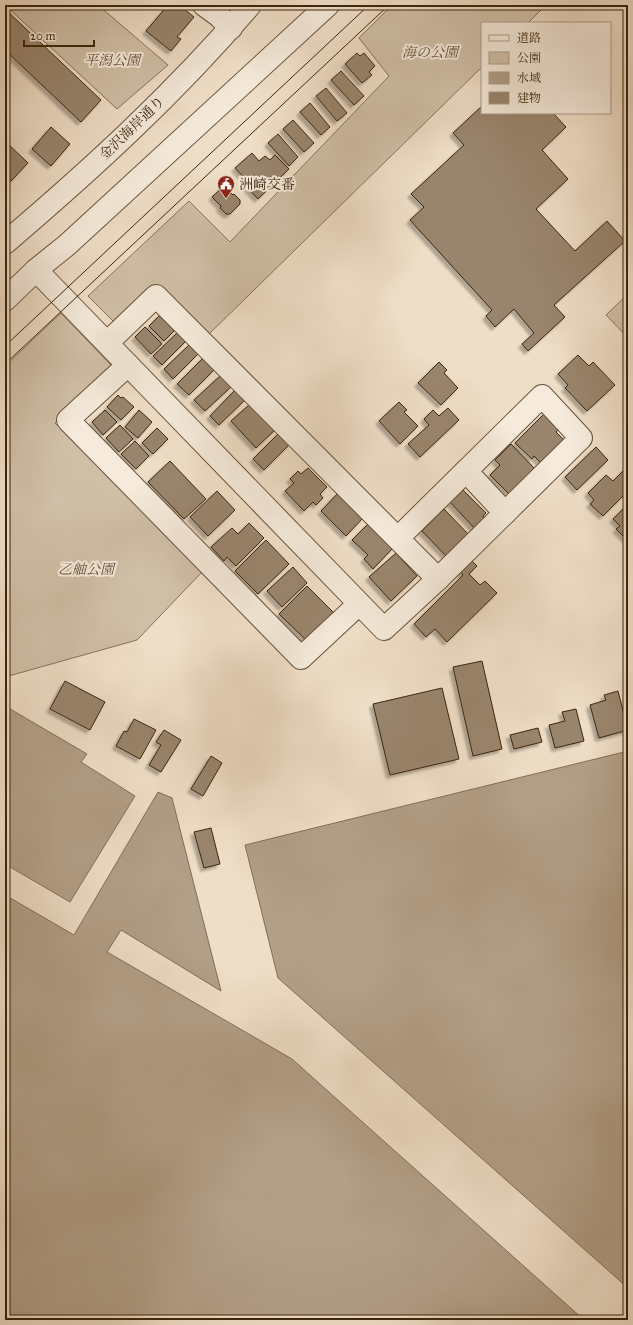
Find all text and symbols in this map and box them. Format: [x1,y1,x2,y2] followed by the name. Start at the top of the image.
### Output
[24,22,94,48] scale bar
[481,22,611,114] legend
[30,29,56,43] text: 20 m
[517,31,541,45] text: 道路
[402,44,460,61] park label: 海の公園
[517,51,541,65] text: 公園
[84,52,142,69] park label: 平潟公園
[517,71,541,85] text: 水域
[517,91,541,105] text: 建物
[96,93,168,163] street label: 金沢海岸通り
[216,174,236,199] public building icon: 洲崎交番
[239,176,295,193] place label: 洲崎交番
[58,561,116,578] park label: 乙舳公園

